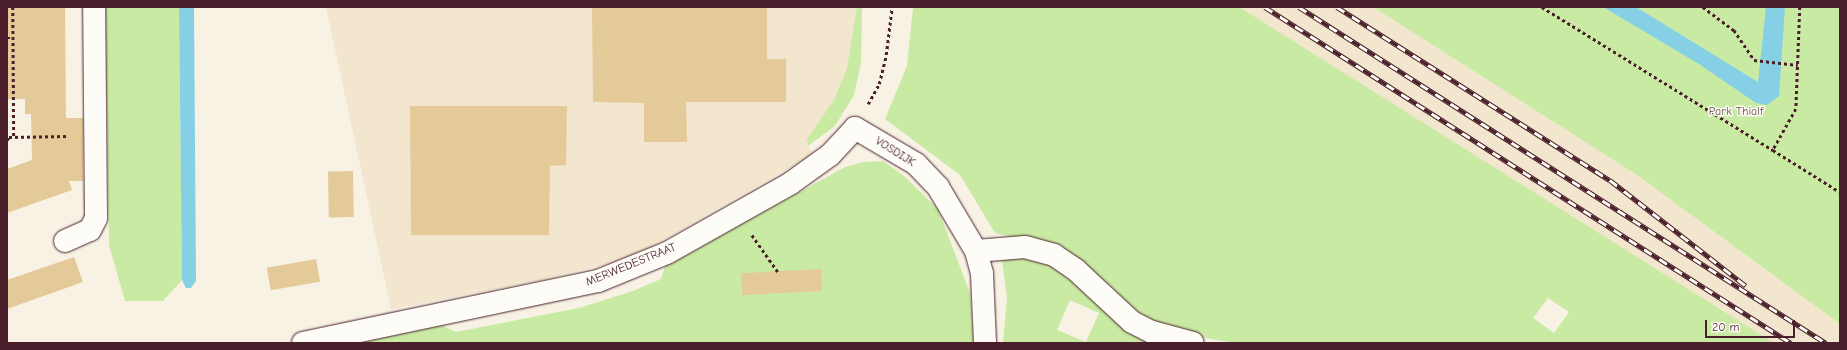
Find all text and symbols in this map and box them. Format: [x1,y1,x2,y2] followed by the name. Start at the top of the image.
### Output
[1709,105,1763,119] park label: Park Thialf
[872,134,918,170] street label: VOSDIJK
[584,240,678,290] street label: MERWEDESTRAAT
[1707,312,1797,338] scale bar
[1712,320,1740,334] text: 20 m

